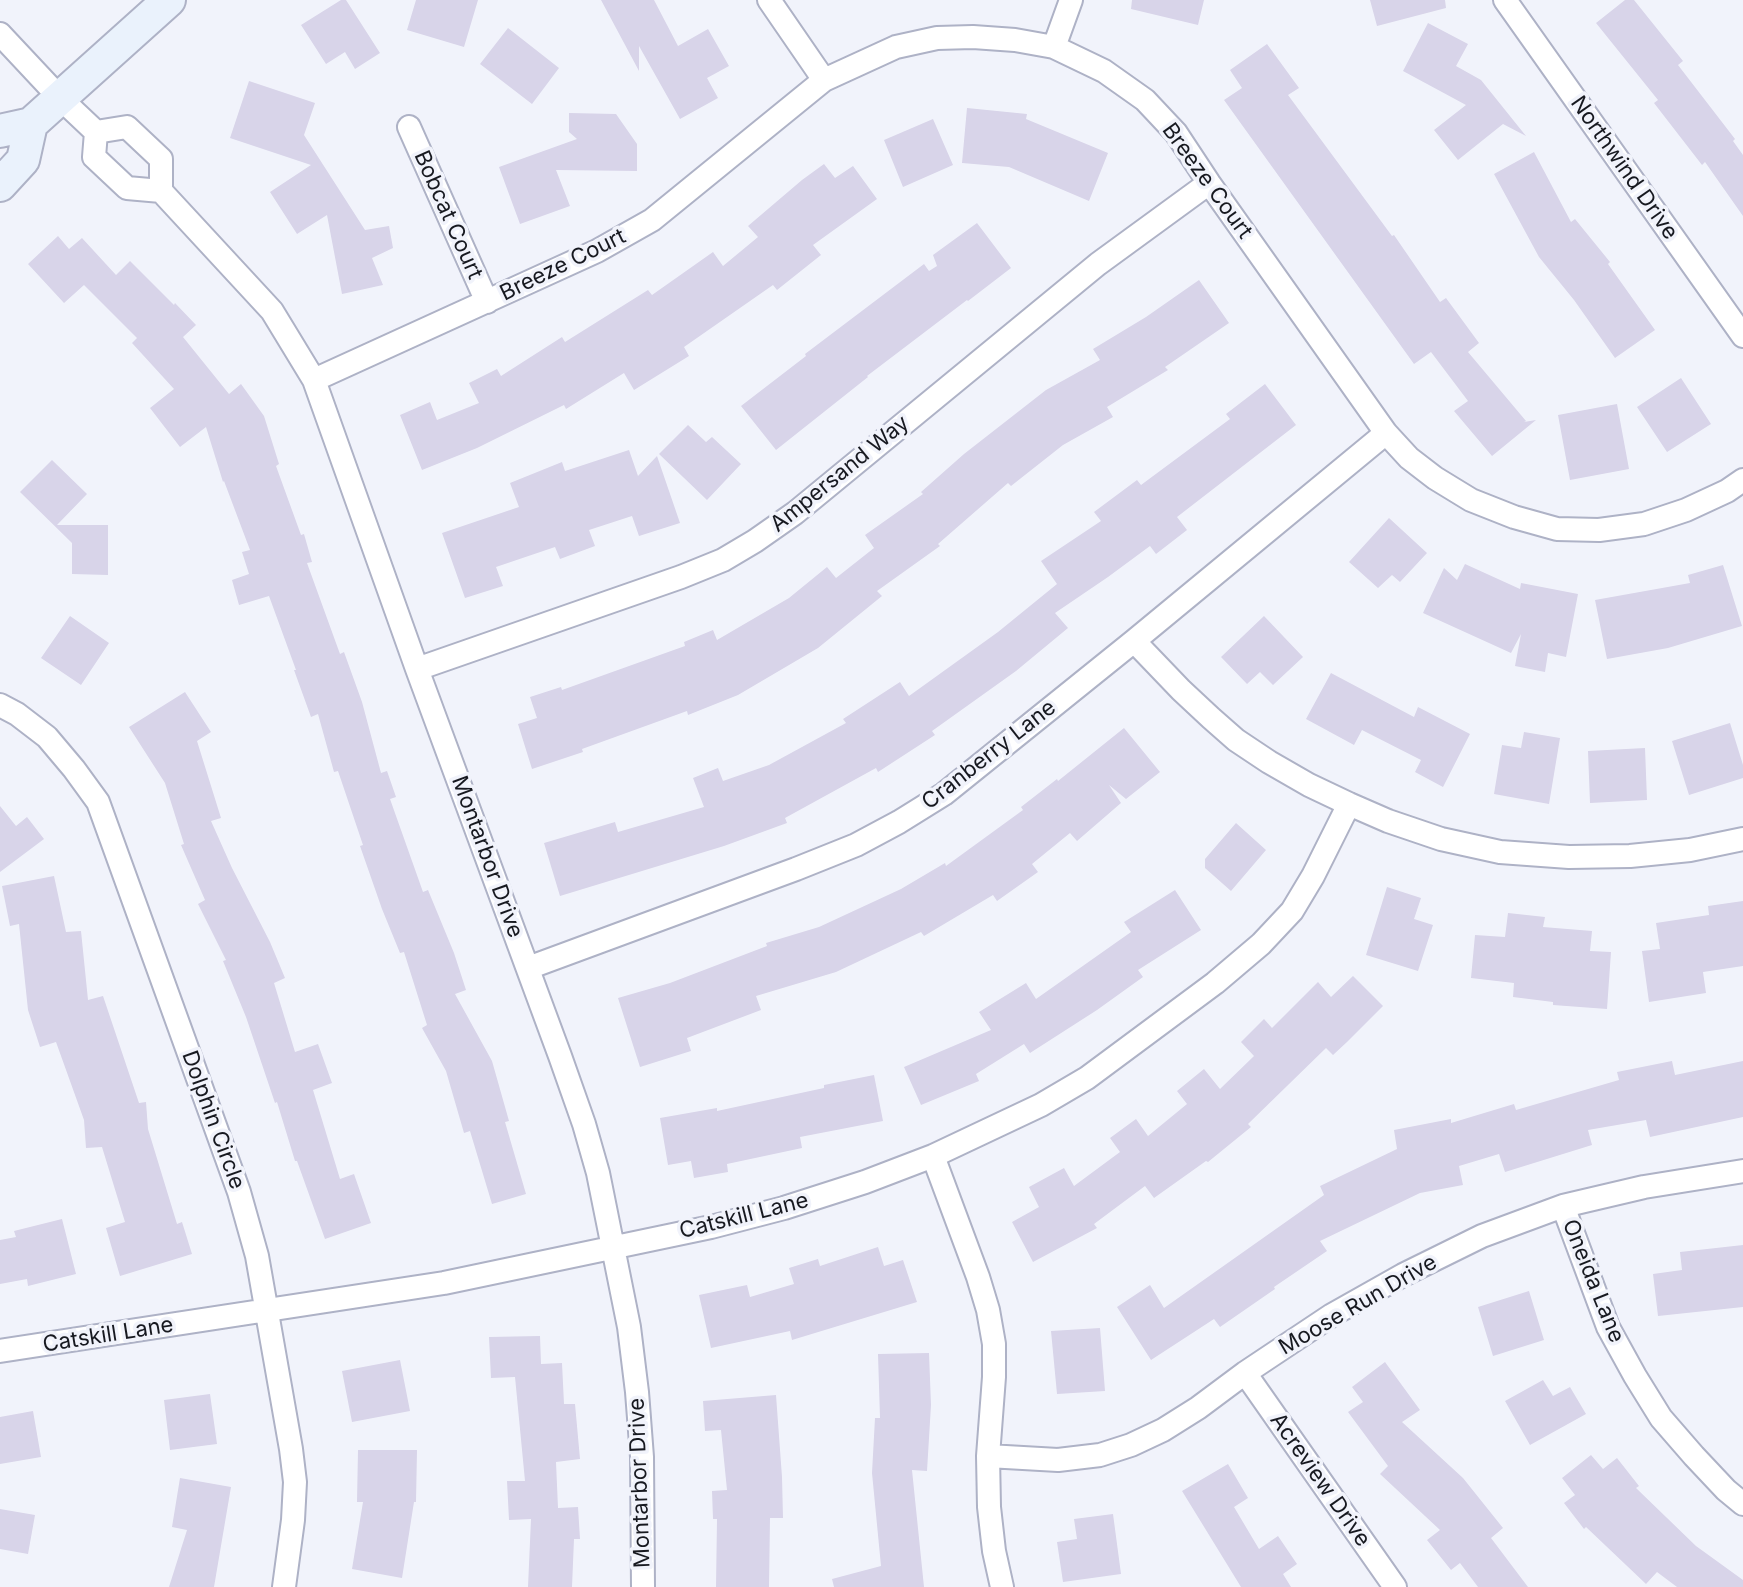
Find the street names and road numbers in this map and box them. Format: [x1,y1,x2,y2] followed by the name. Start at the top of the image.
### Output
[1565,91,1683,245] street label: Northwind Drive
[1156,118,1258,244] street label: Breeze Court
[408,147,488,283] street label: Bobcat Court
[496,223,630,307] street label: Breeze Court
[765,410,915,538] street label: Ampersand Way
[917,695,1061,815] street label: Cranberry Lane
[446,773,528,941] street label: Montarbor Drive
[176,1047,250,1193] street label: Dolphin Circle
[677,1187,811,1245] street label: Catskill Lane
[1556,1216,1630,1346] street label: Oneida Lane
[1274,1249,1442,1361] street label: Moose Run Drive
[41,1312,175,1358] street label: Catskill Lane
[624,1398,656,1568] street label: Montarbor Drive
[1264,1408,1376,1552] street label: Acreview Drive

